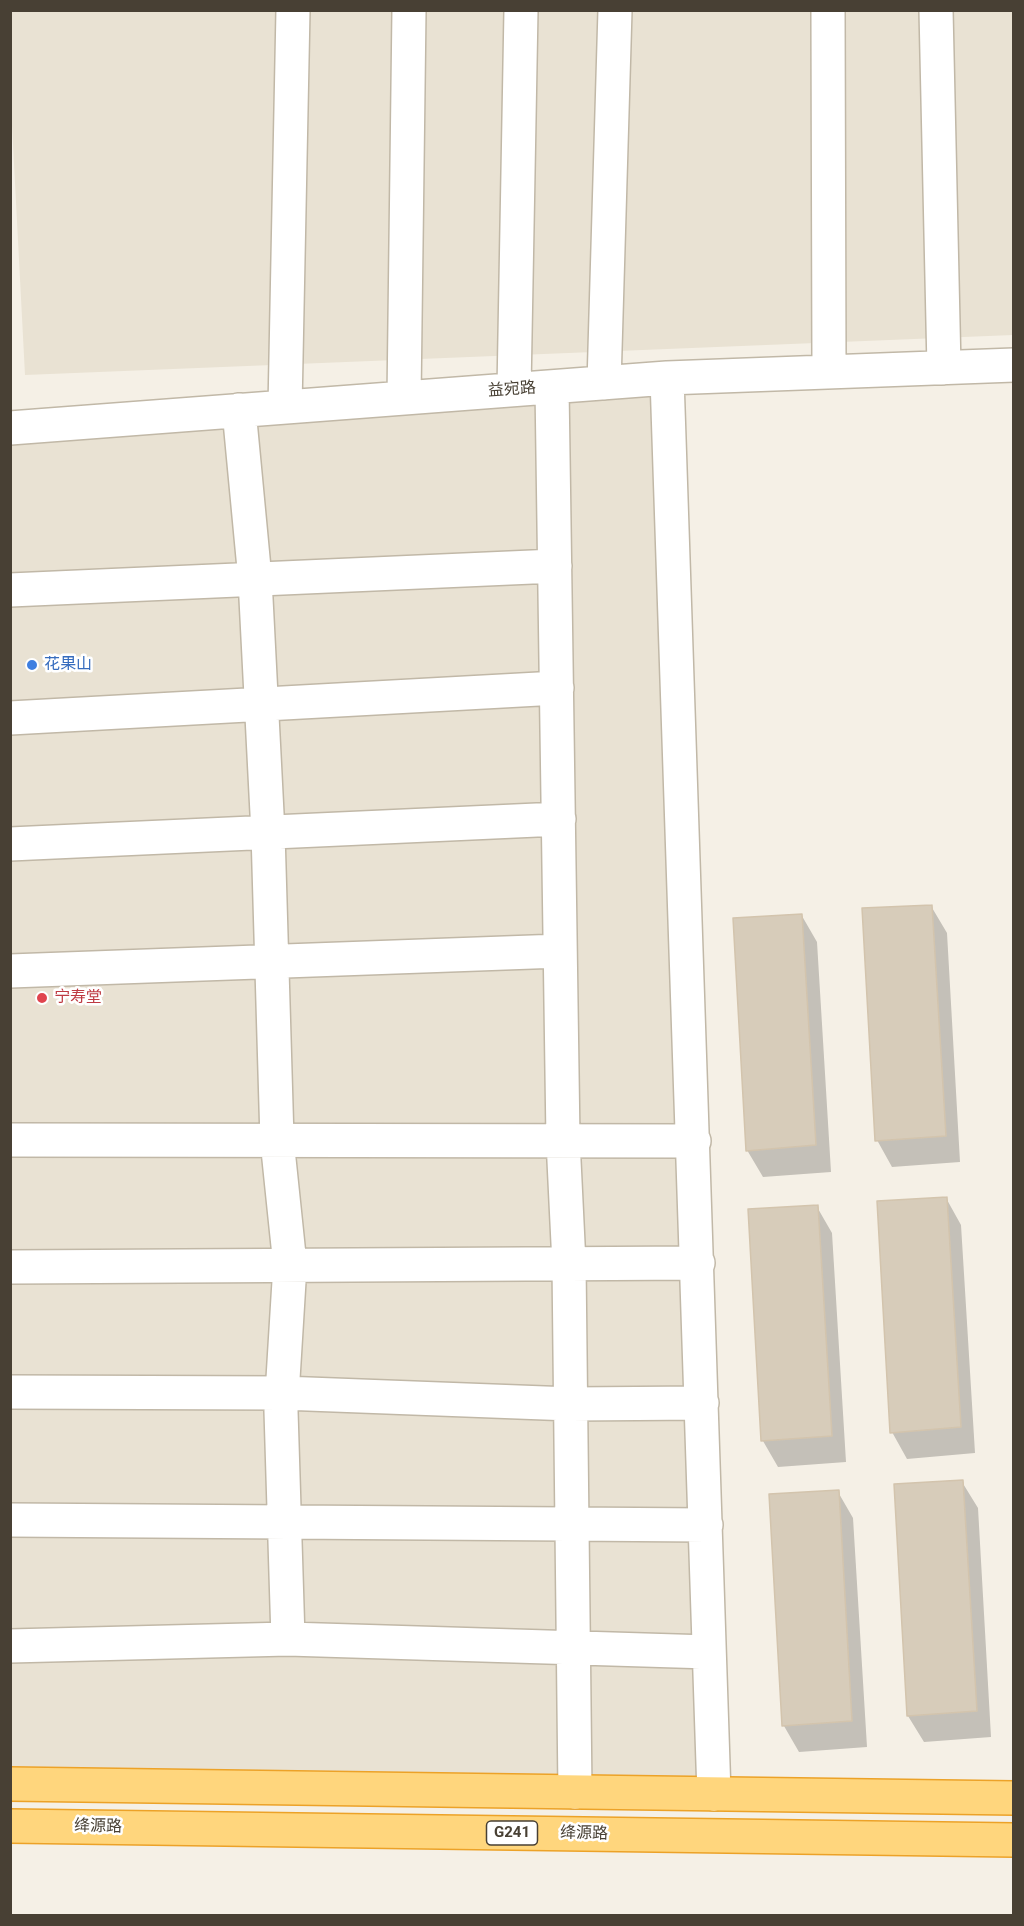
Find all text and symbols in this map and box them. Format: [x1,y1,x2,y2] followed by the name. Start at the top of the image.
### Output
[487,379,537,401] street label: 益宛路
[44,655,92,675] place label: 花果山
[25,658,39,672] marker: 花果山
[54,988,102,1008] place label: 宁寿堂
[35,991,49,1005] marker: 宁寿堂
[74,1817,122,1837] street label: 绛源路
[486,1821,538,1845] road number: G241
[560,1824,608,1844] street label: 绛源路

